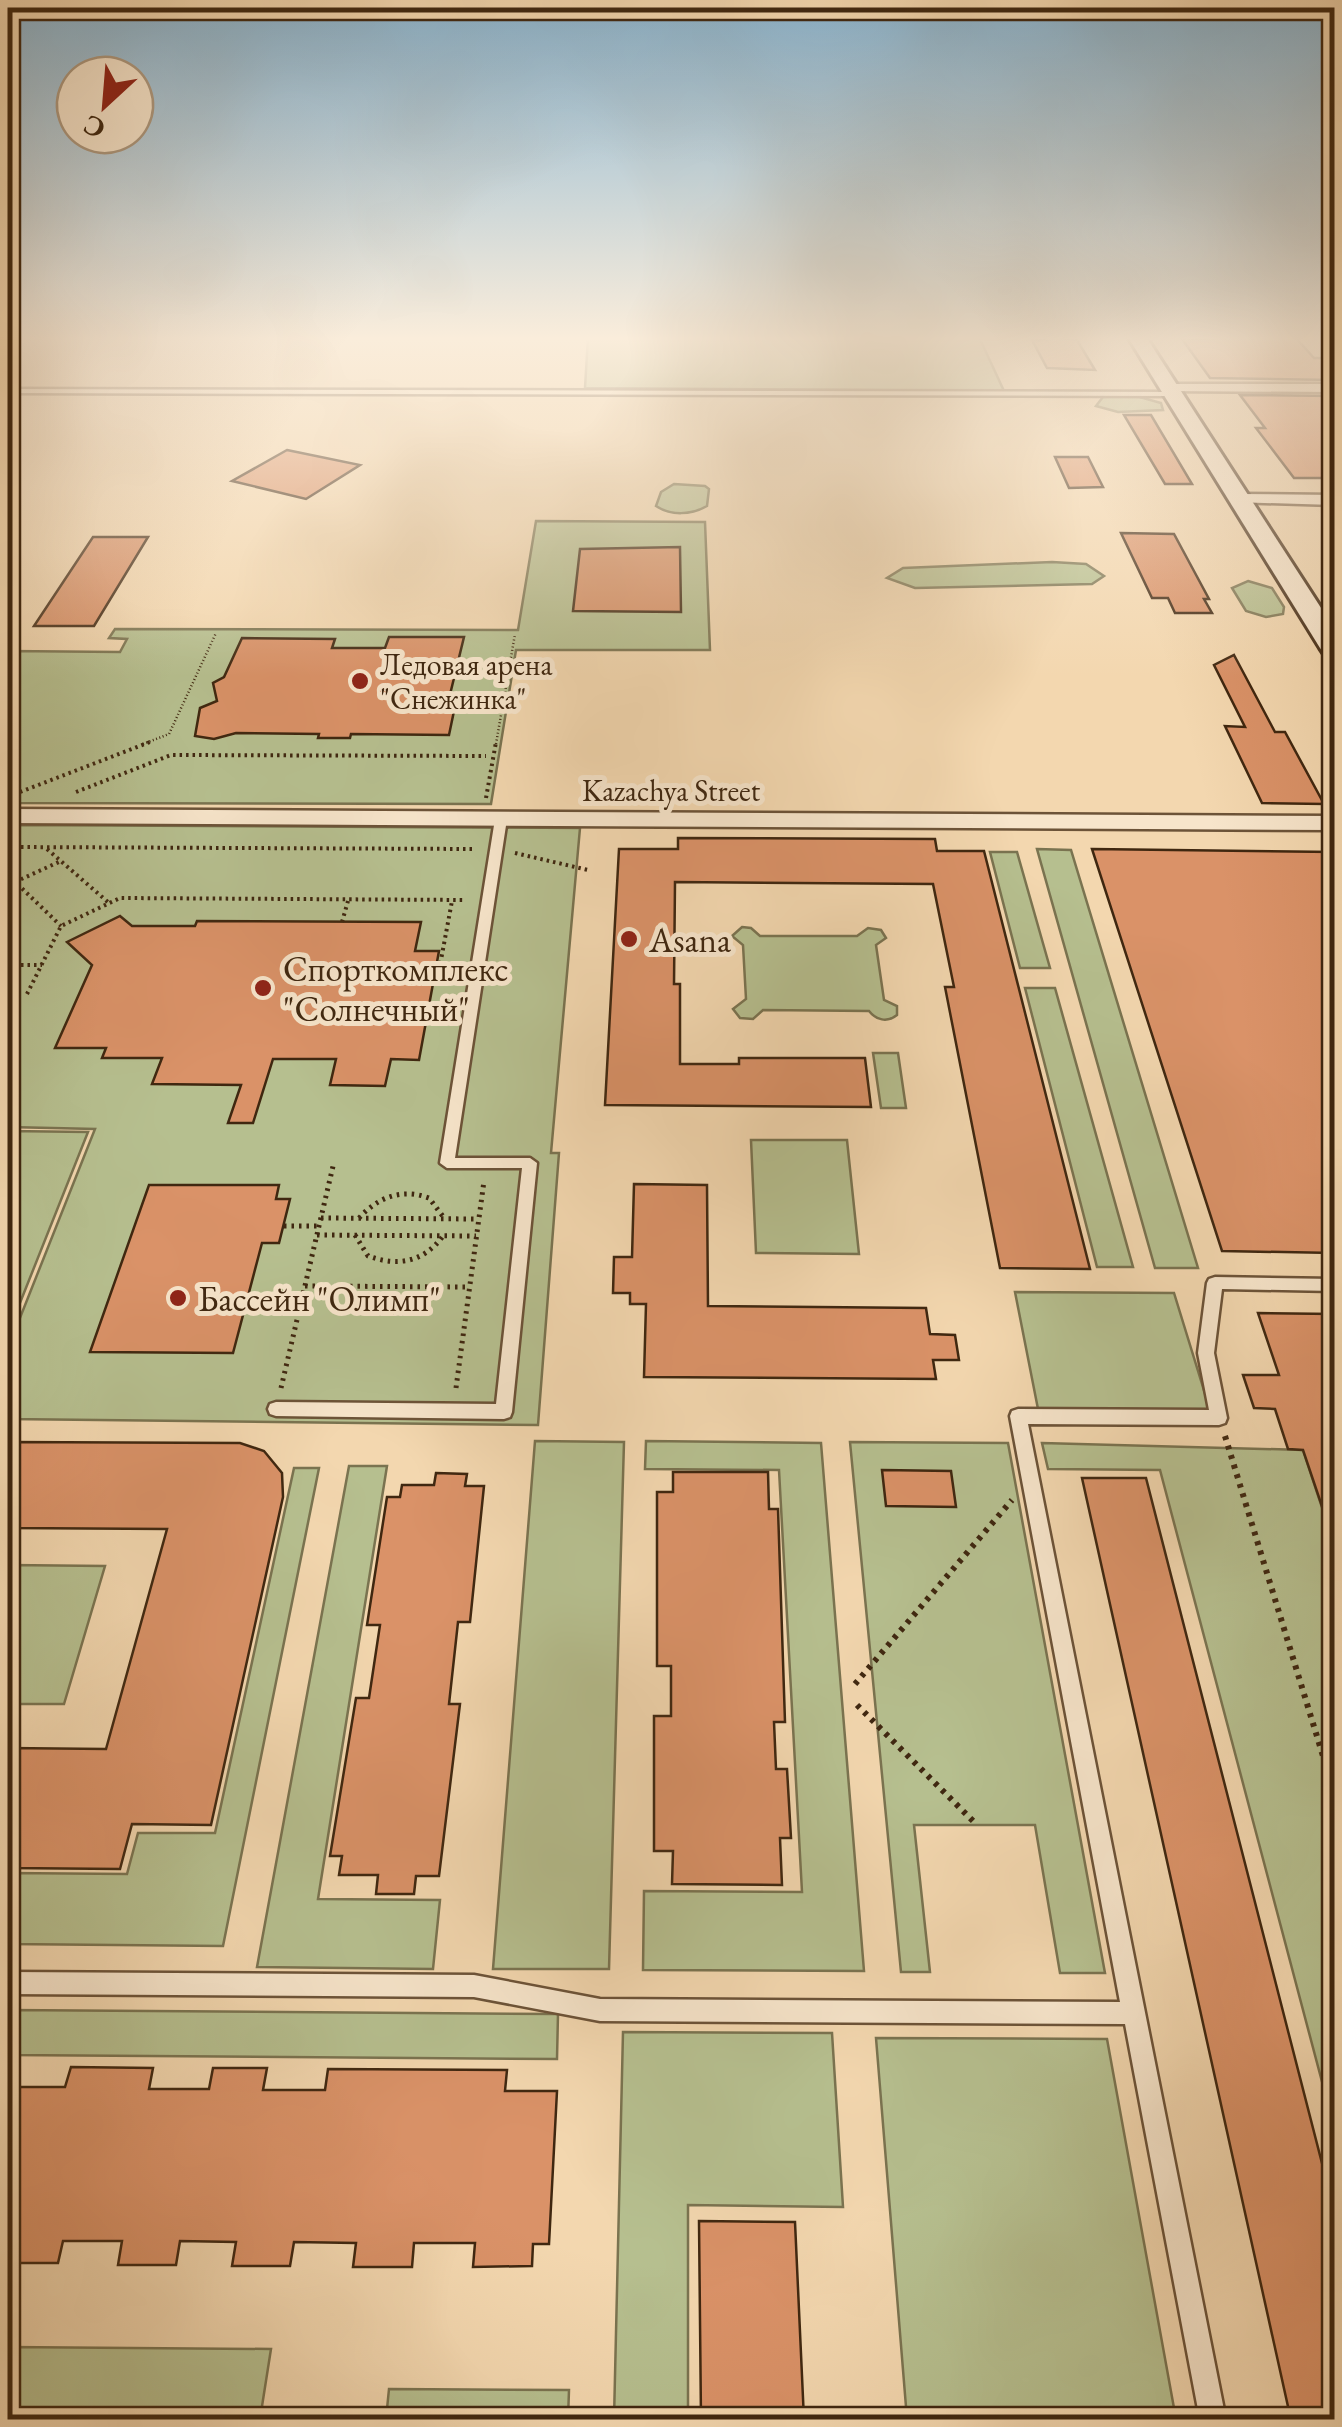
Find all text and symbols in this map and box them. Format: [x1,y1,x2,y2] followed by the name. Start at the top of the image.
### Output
[55,55,155,155] north arrow
[77,107,111,148] text: С
[380,645,552,718] place label: Ледовая арена "Снежинка"
[349,670,371,692] marker: Ледовая арена "Снежинка"
[582,771,761,810] street label: Kazachya Street
[648,917,731,962] place label: Asana
[618,928,640,950] marker: Asana
[283,946,509,1031] place label: Спорткомплекс "Солнечный"
[252,977,274,999] marker: Спорткомплекс "Солнечный"
[198,1276,441,1321] place label: Бассейн "Олимп"
[167,1287,189,1309] marker: Бассейн "Олимп"

